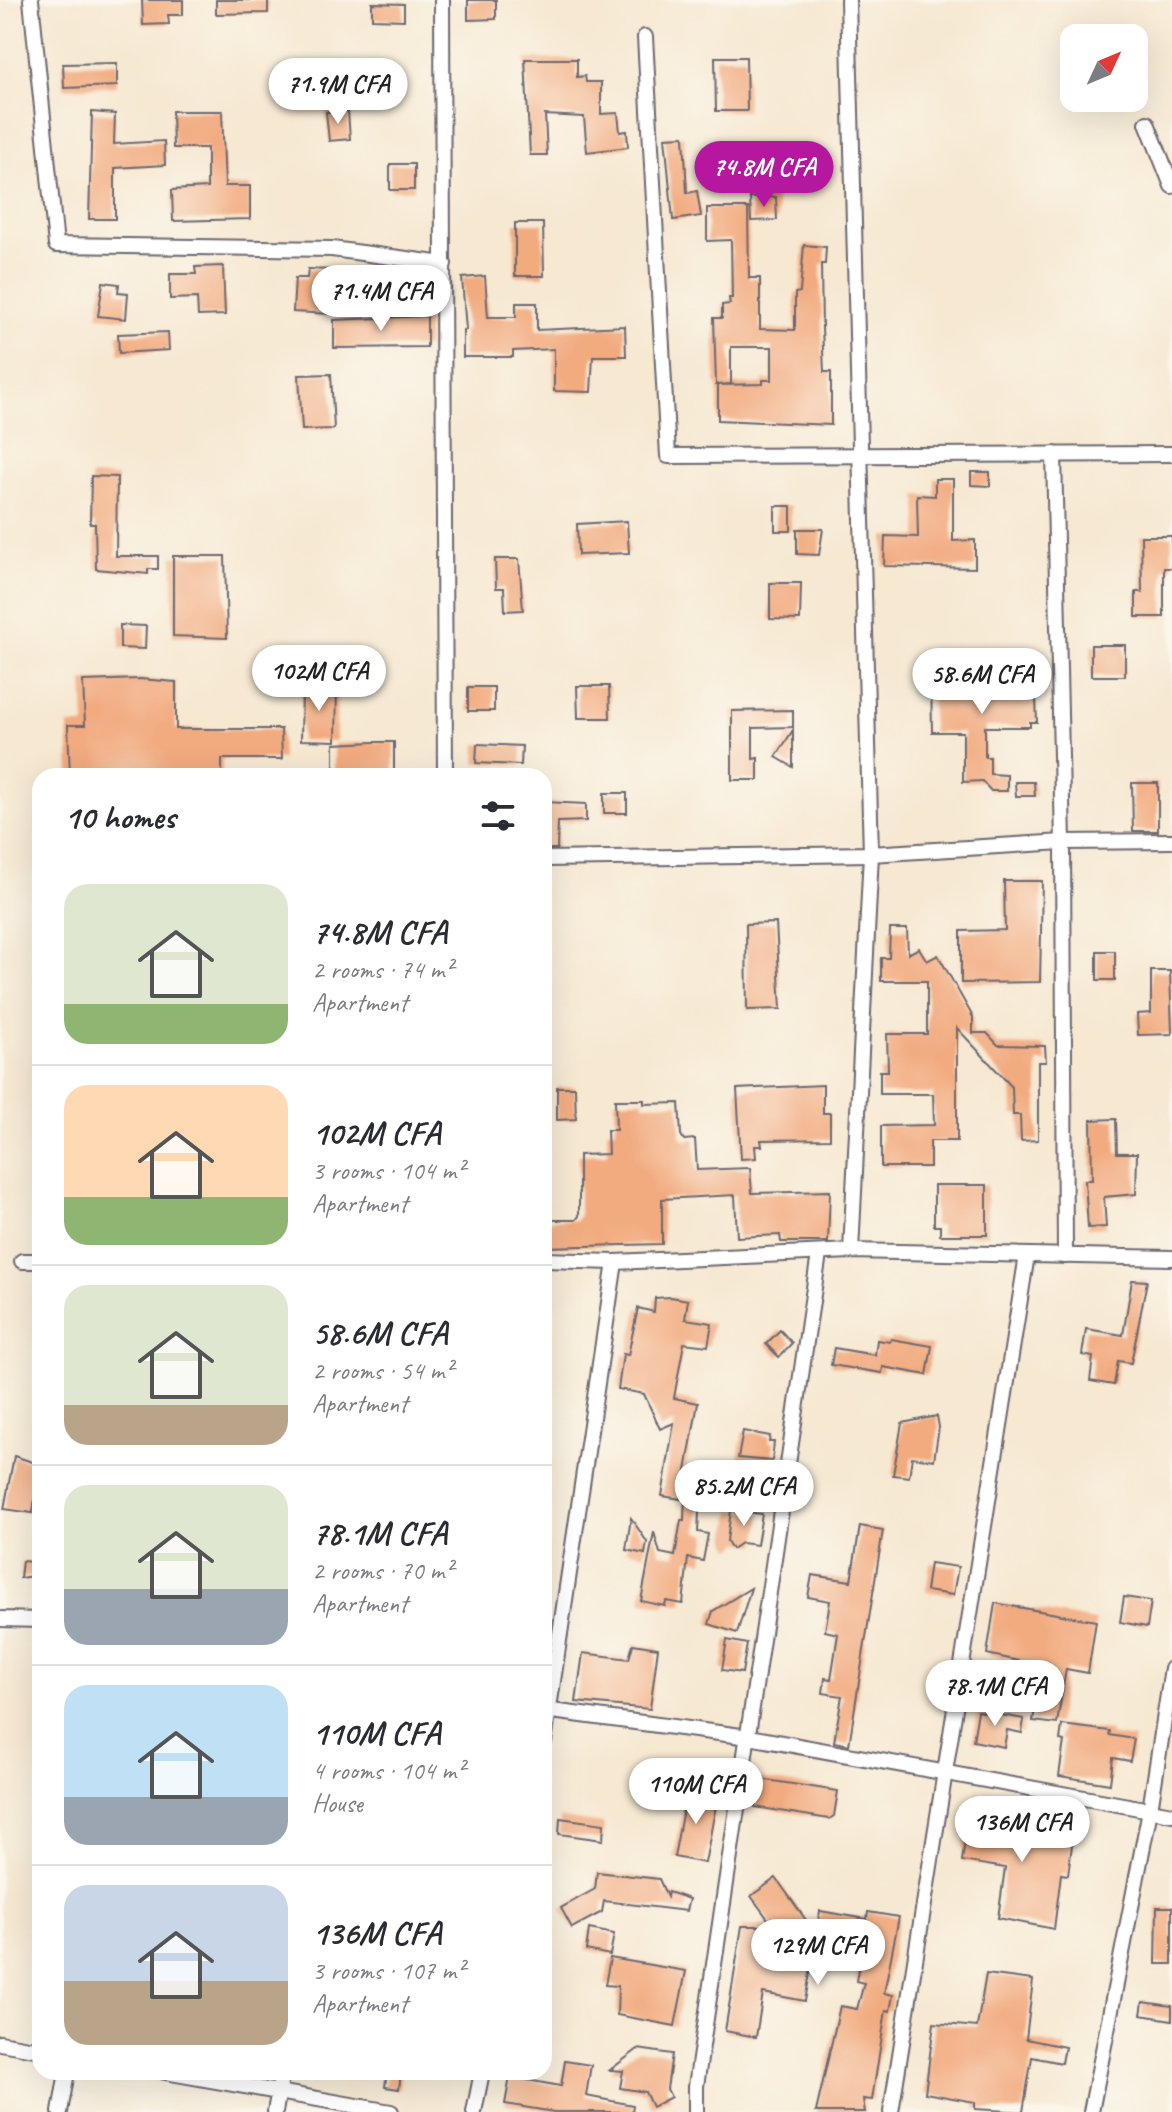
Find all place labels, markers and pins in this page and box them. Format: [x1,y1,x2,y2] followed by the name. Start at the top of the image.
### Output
[246,58,430,126] pin: 71.9M CFA
[672,141,856,209] pin: 74.8M CFA
[289,265,473,333] pin: 71.4M CFA
[236,645,402,713] pin: 102M CFA
[890,648,1074,716] pin: 58.6M CFA
[652,1460,836,1528] pin: 85.2M CFA
[903,1660,1087,1728] pin: 78.1M CFA
[613,1758,779,1826] pin: 110M CFA
[939,1796,1105,1864] pin: 136M CFA
[735,1919,901,1987] pin: 129M CFA

